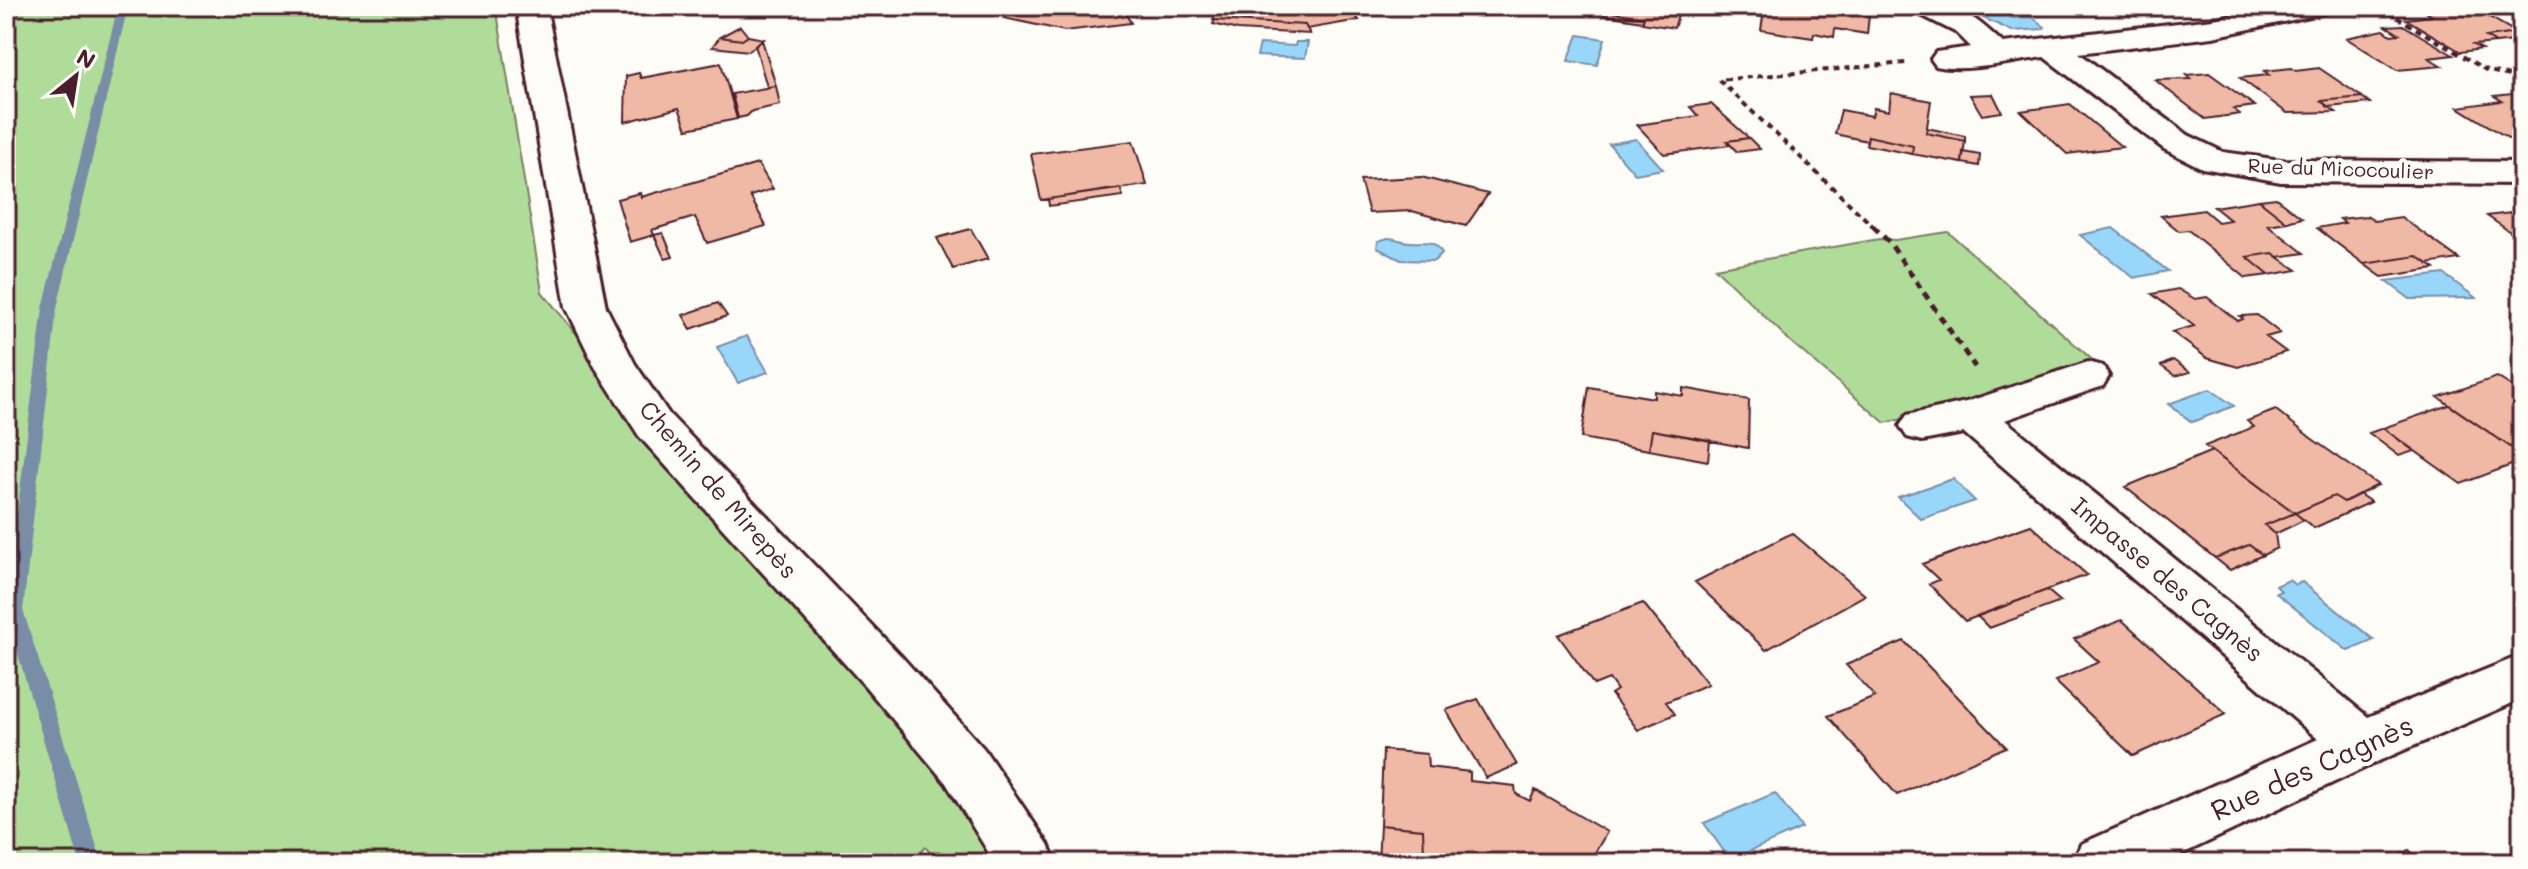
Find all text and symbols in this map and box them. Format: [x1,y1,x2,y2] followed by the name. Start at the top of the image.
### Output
[36,36,116,116] north arrow
[72,42,101,75] text: N
[2247,152,2435,184] street label: Rue du Micocoulier
[633,394,805,584] street label: Chemin de Mirepès
[2066,490,2270,668] street label: Impasse des Cagnès
[2205,706,2418,828] street label: Rue des Cagnès

